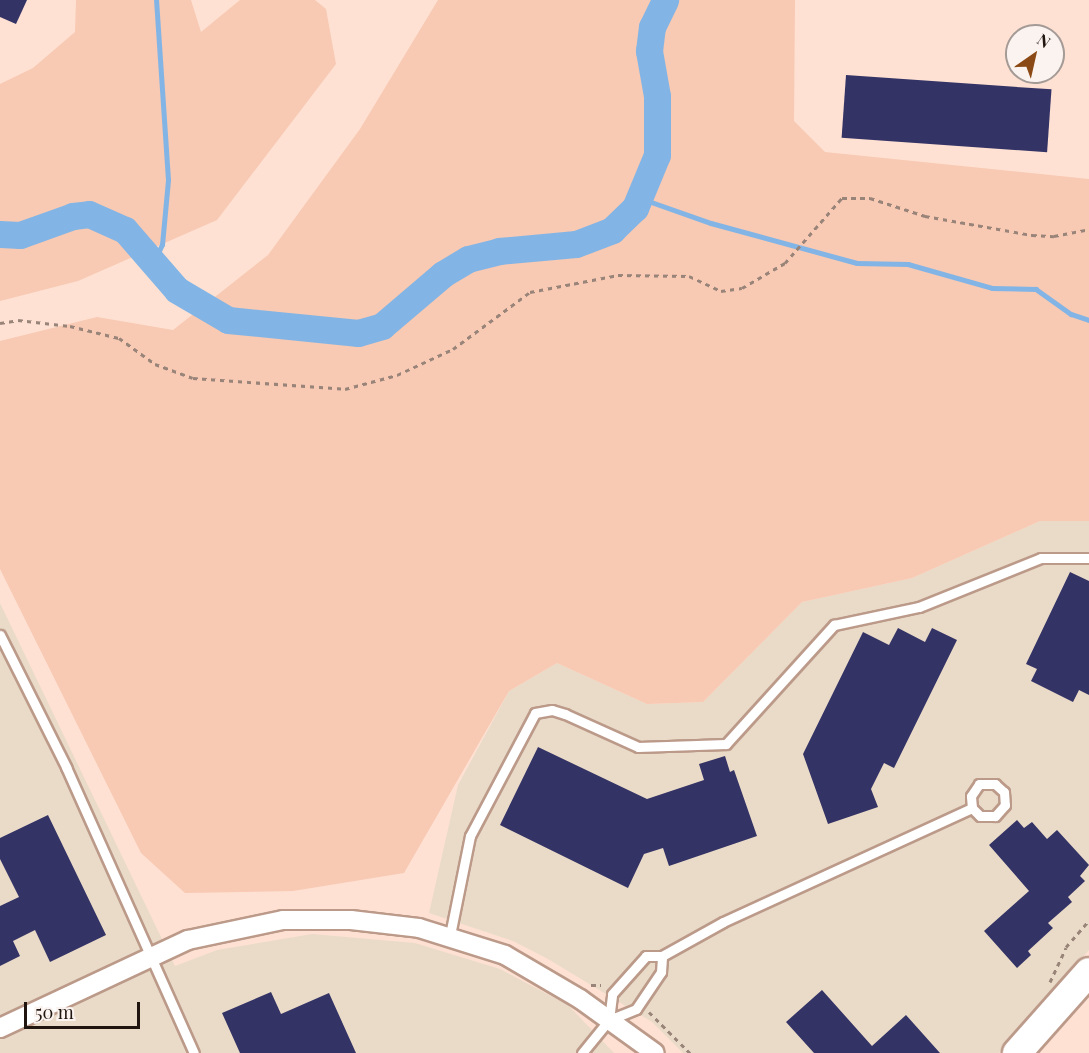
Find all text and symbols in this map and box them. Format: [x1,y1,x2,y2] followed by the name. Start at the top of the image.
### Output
[1005,24,1065,84] north arrow
[1034,28,1055,52] text: N
[27,990,142,1028] scale bar
[35,1000,74,1024] text: 50 m

